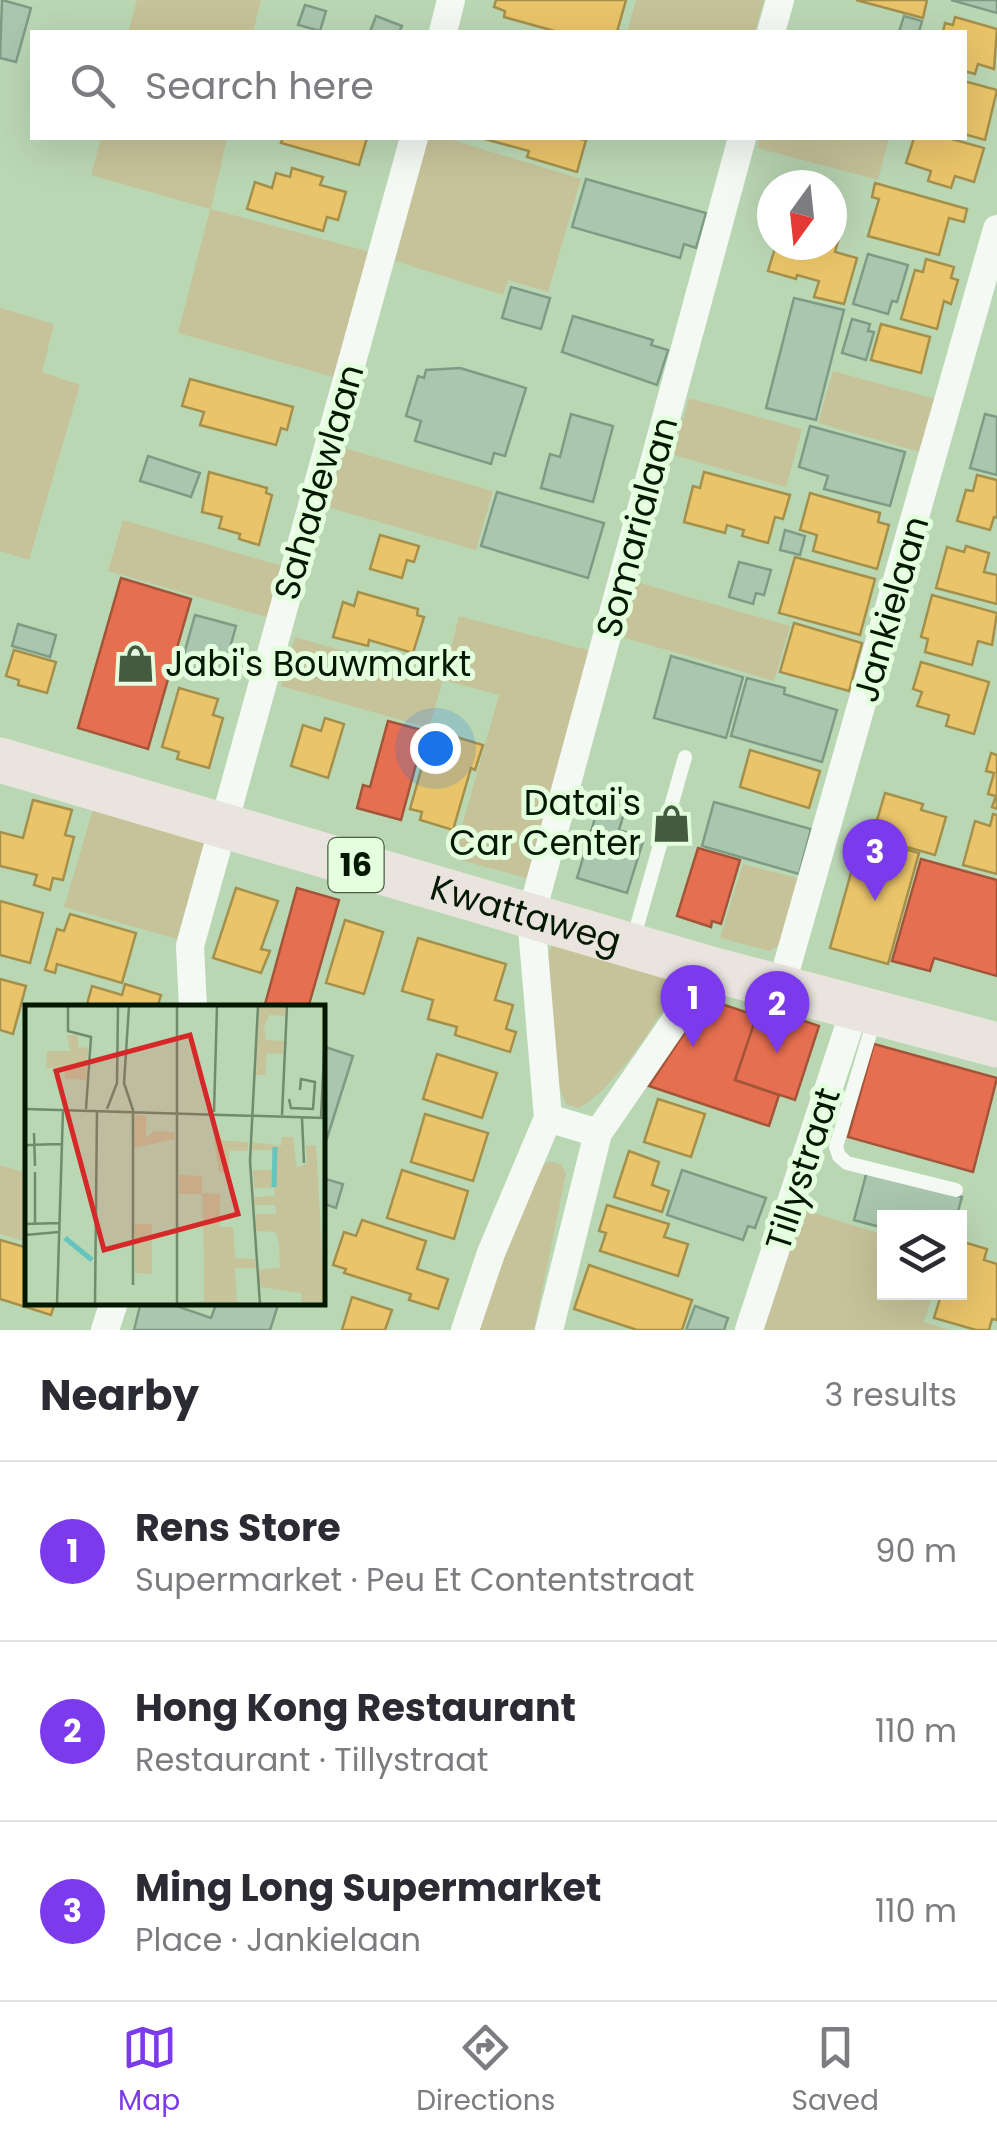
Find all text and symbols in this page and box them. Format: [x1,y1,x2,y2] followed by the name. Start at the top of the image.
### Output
[30,30,967,140] search box
[65,58,120,113] icon: search
[145,59,374,112] text: Search here
[757,170,847,260] north arrow
[262,358,376,605] street label: Sahadewlaan
[584,411,689,643] street label: Somarialaan
[841,510,940,708] street label: Jankielaan
[165,639,471,688] place label: Jabi's Bouwmarkt
[114,643,156,685] shop icon: Jabi's Bouwmarkt
[410,723,461,774] your location
[449,778,641,867] place label: Datai's Car Center
[650,802,692,844] shop icon: Datai's Car Center
[842,818,908,901] pin: 3
[328,838,384,892] road number: 16
[425,863,627,965] street label: Kwattaweg
[660,964,726,1047] pin: 1
[744,970,810,1053] pin: 2
[25,1005,325,1305] inset map
[753,1081,852,1257] street label: Tillystraat
[877,1210,967,1300] map controls
[877,1210,967,1300] button: layers
[40,1366,199,1425] text: Nearby
[824,1372,957,1417] text: 3 results
[135,1501,341,1554] text: Rens Store
[66,1528,79,1573] text: 1
[875,1528,957,1573] text: 90 m
[135,1557,695,1602] text: Supermarket · Peu Et Contentstraat
[135,1681,576,1734] text: Hong Kong Restaurant
[63,1708,82,1753] text: 2
[875,1708,957,1753] text: 110 m
[135,1737,488,1782] text: Restaurant · Tillystraat
[135,1861,601,1914] text: Ming Long Supermarket
[63,1888,82,1933] text: 3
[875,1888,957,1933] text: 110 m
[135,1917,421,1962] text: Place · Jankielaan
[118,2020,180,2122] tab: Map
[416,2020,555,2122] tab: Directions
[792,2020,879,2122] tab: Saved

